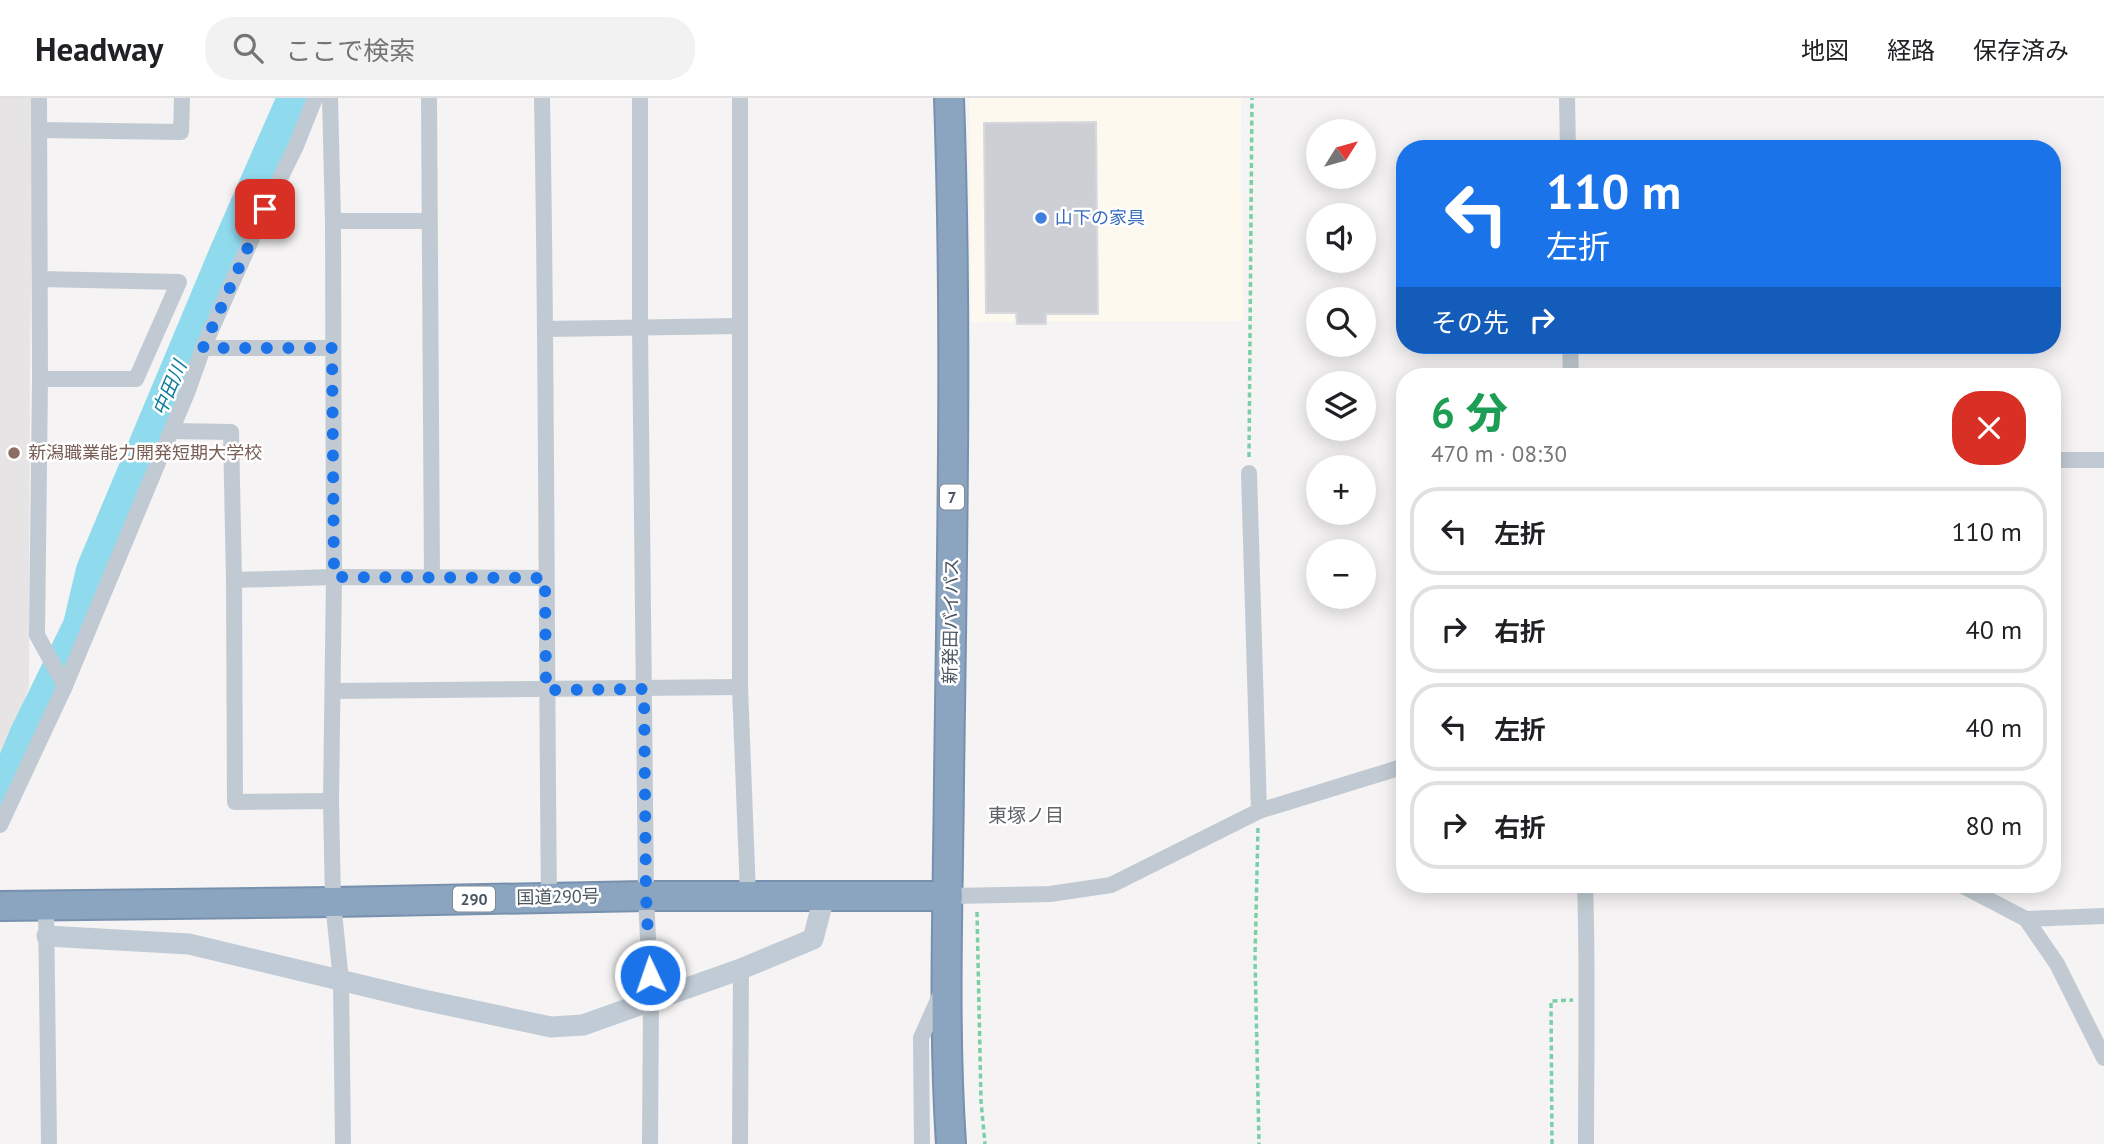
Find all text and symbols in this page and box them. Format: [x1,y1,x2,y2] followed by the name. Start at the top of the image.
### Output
[205,17,695,80] search box
[35,27,163,70] text: Headway
[229,29,267,67] icon: search
[285,34,415,67] text: ここで検索
[1801,35,1849,66] text: 地図
[1887,35,1935,66] text: 経路
[1973,35,2069,66] text: 保存済み
[1306,119,1376,189] north arrow
[1306,119,1376,609] map controls
[1546,159,1681,223] text: 110 m
[1431,168,1522,259] icon: left
[235,179,295,239] pin
[246,190,284,228] icon: arrive
[1306,203,1376,273] button: sound
[1055,206,1145,229] place label: 山下の家具
[1033,210,1049,226] marker: 山下の家具
[1546,225,1610,267] text: 左折
[1306,287,1376,357] button: search
[1523,301,1561,339] icon: right
[1431,306,1509,339] text: その先
[147,355,192,419] water label: 中田川
[1306,371,1376,441] button: layers
[1431,385,1507,440] text: 6 分
[1952,391,2026,465] button: close
[1431,439,1567,468] text: 470 m · 08:30
[28,441,262,464] place label: 新潟職業能力開発短期大学校
[6,445,22,461] marker: 新潟職業能力開発短期大学校
[1306,455,1376,525] button: +
[940,484,964,510] road number: 7
[1435,512,1473,550] icon: left
[1951,515,2022,548] text: 110 m
[1494,517,1546,550] text: 左折
[1306,539,1376,609] button: −
[938,558,963,684] street label: 新発田バイパス
[1435,610,1473,648] icon: right
[1966,613,2022,646] text: 40 m
[1494,615,1546,648] text: 右折
[1435,708,1473,746] icon: left
[1966,711,2022,744] text: 40 m
[1494,713,1546,746] text: 左折
[988,803,1064,827] district label: 東塚ノ目
[1435,806,1473,844] icon: right
[1966,809,2022,842] text: 80 m
[1494,811,1546,844] text: 右折
[516,884,600,909] street label: 国道290号
[453,886,495,912] road number: 290
[613,938,687,1012] position arrow

